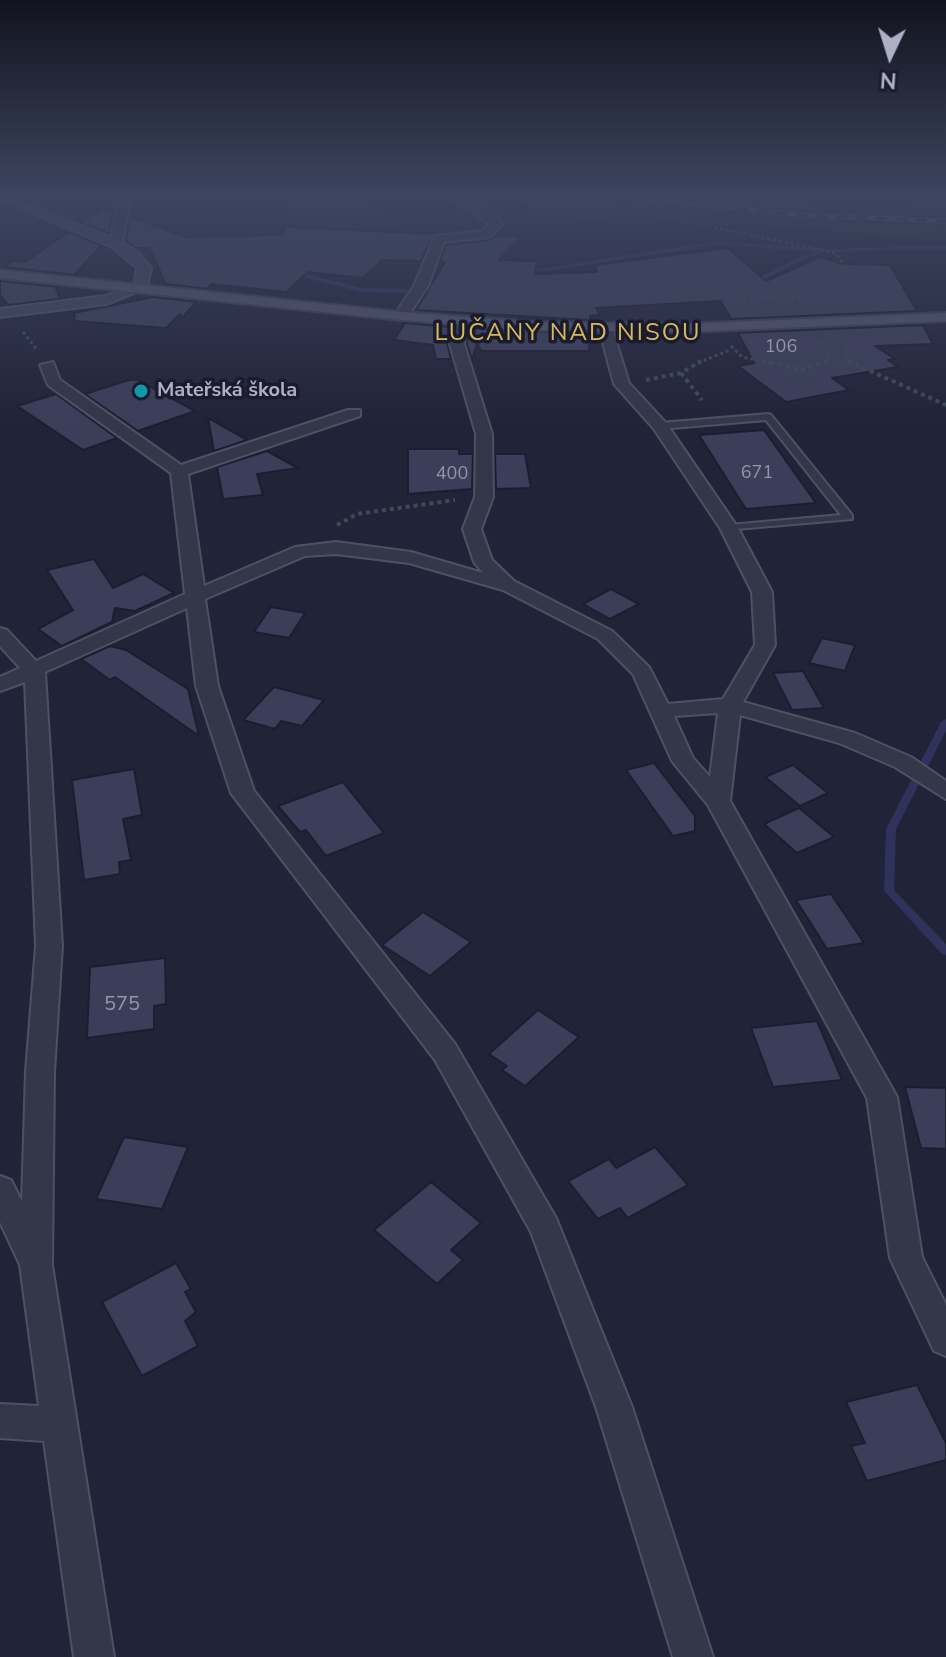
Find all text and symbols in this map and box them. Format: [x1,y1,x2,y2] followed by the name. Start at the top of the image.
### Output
[850,16,930,96] north arrow
[879,64,898,95] text: N
[434,320,702,348] district label: LUČANY NAD NISOU
[765,337,797,359] house number: 106
[157,379,297,403] place label: Mateřská škola
[132,382,150,400] marker: Mateřská škola
[741,463,773,485] house number: 671
[436,464,468,486] house number: 400
[104,993,140,1017] house number: 575

